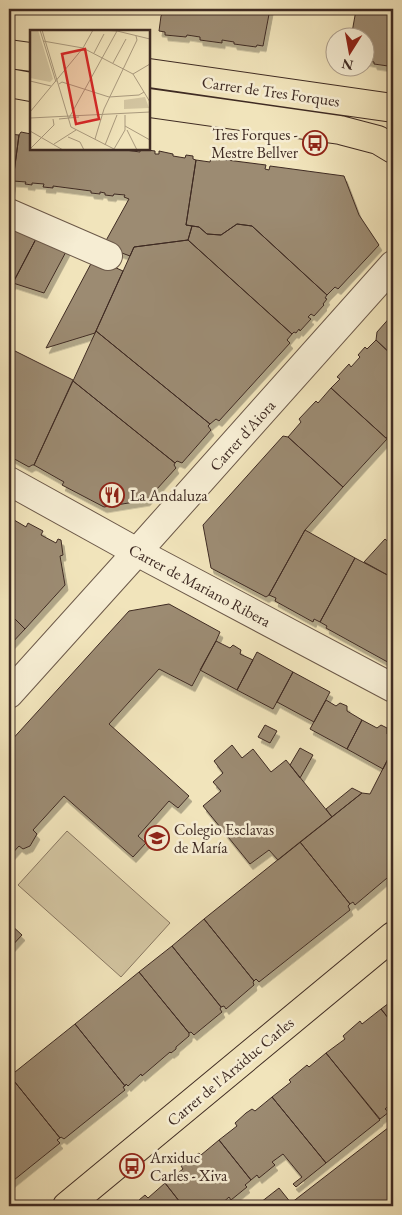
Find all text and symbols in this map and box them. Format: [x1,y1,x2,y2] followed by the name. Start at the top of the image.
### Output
[324,28,374,78] north arrow
[30,30,150,150] inset map
[340,55,355,75] text: N
[201,71,341,112] street label: Carrer de Tres Forques
[211,124,299,163] place label: Tres Forques - Mestre Bellver
[302,130,328,156] bus stop icon: Tres Forques - Mestre Bellver
[205,395,280,475] street label: Carrer d'Aiora
[99,482,125,508] restaurant icon: La Andaluza
[130,485,208,506] place label: La Andaluza
[125,539,275,632] street label: Carrer de Mariano Ribera
[174,819,274,858] place label: Colegio Esclavas de María
[144,825,170,851] school or university icon: Colegio Esclavas de María
[162,1012,298,1131] street label: Carrer de l'Arxiduc Carles
[149,1147,228,1186] place label: Arxiduc Carles - Xiva
[119,1153,145,1179] bus stop icon: Arxiduc Carles - Xiva

